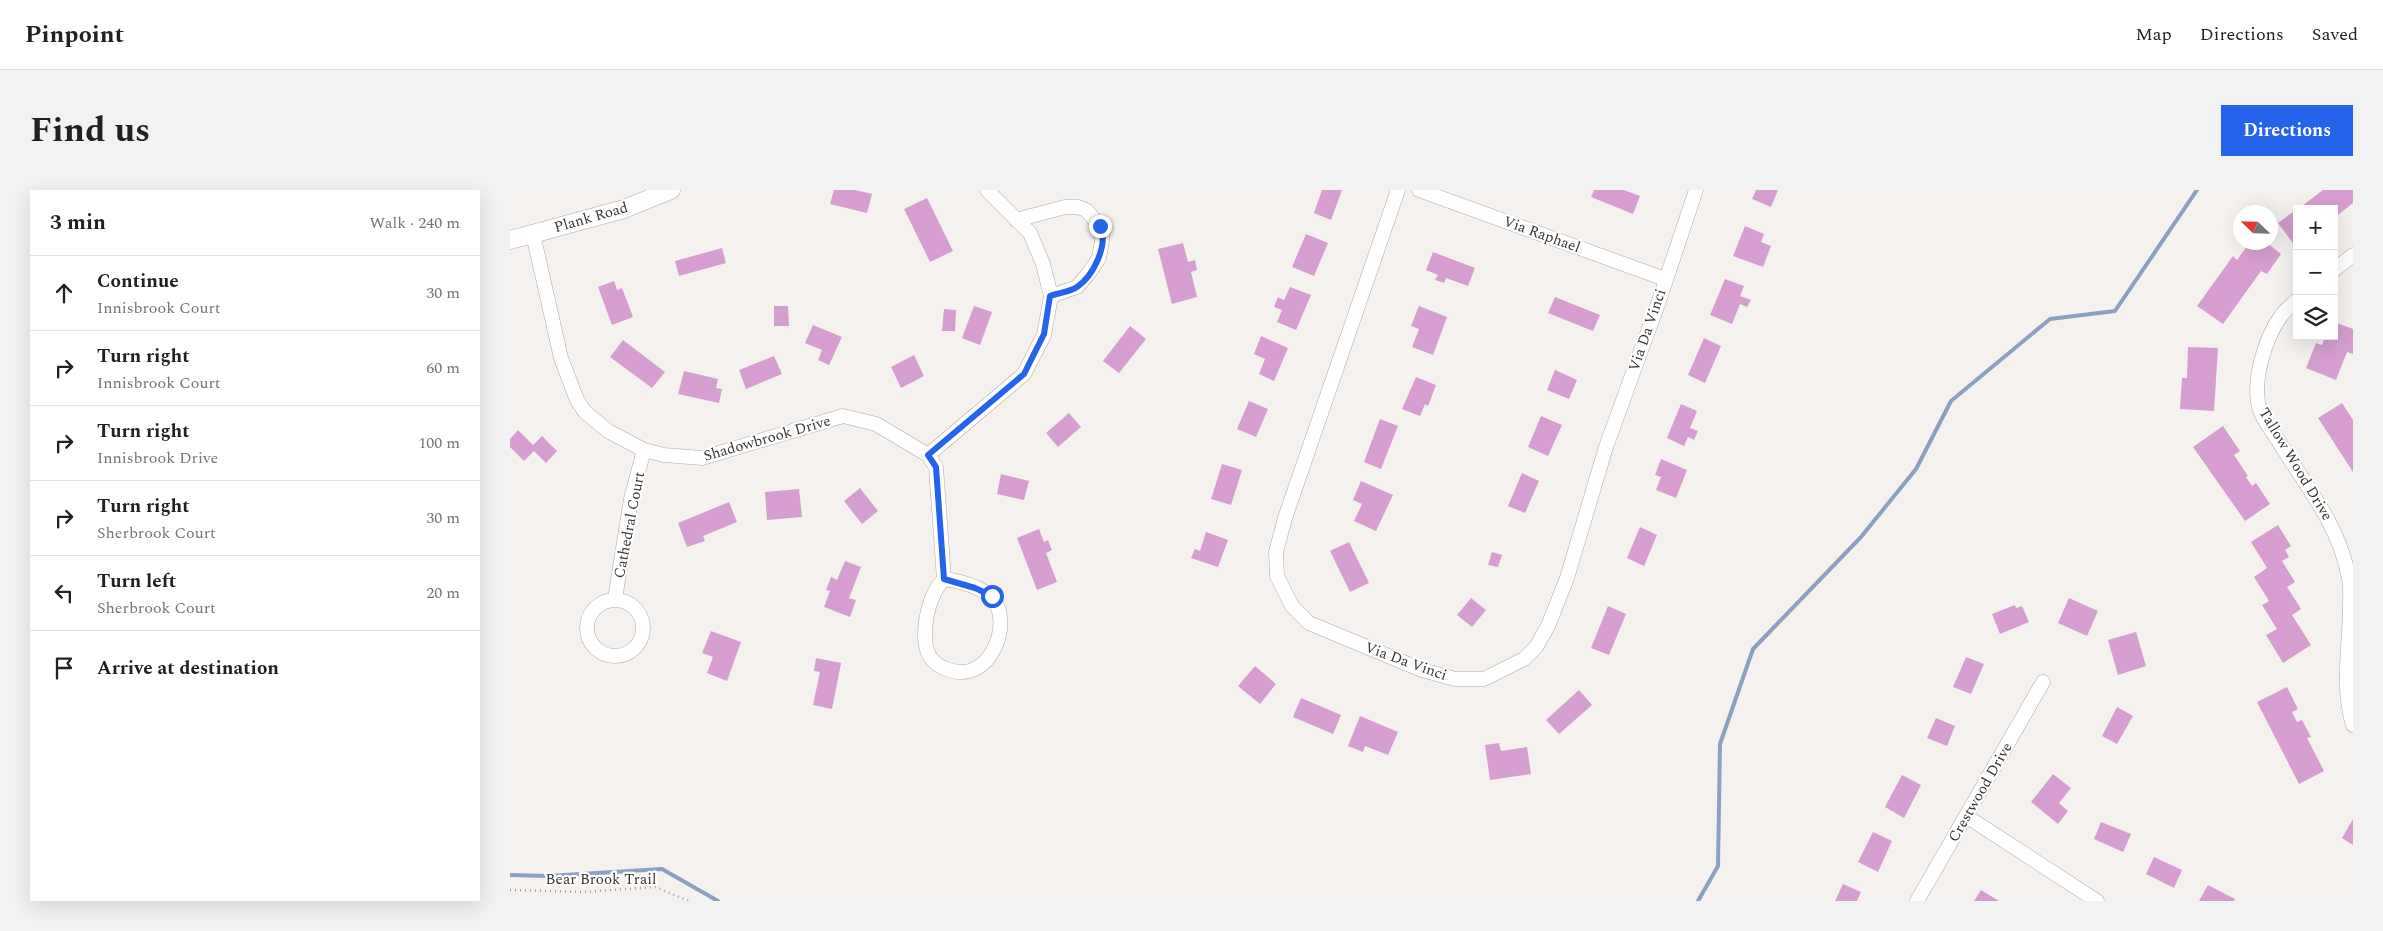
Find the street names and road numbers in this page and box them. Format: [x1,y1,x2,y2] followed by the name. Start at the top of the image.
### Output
[551,196,631,239] street label: Plank Road
[1500,210,1584,259] street label: Via Raphael
[1623,286,1672,375] street label: Via Da Vinci
[2253,403,2338,525] street label: Tallow Wood Drive
[701,409,833,468] street label: Shadowbrook Drive
[608,470,651,580] street label: Cathedral Court
[1361,636,1450,687] street label: Via Da Vinci
[1942,738,2018,847] street label: Crestwood Drive
[546,868,656,891] street label: Bear Brook Trail

